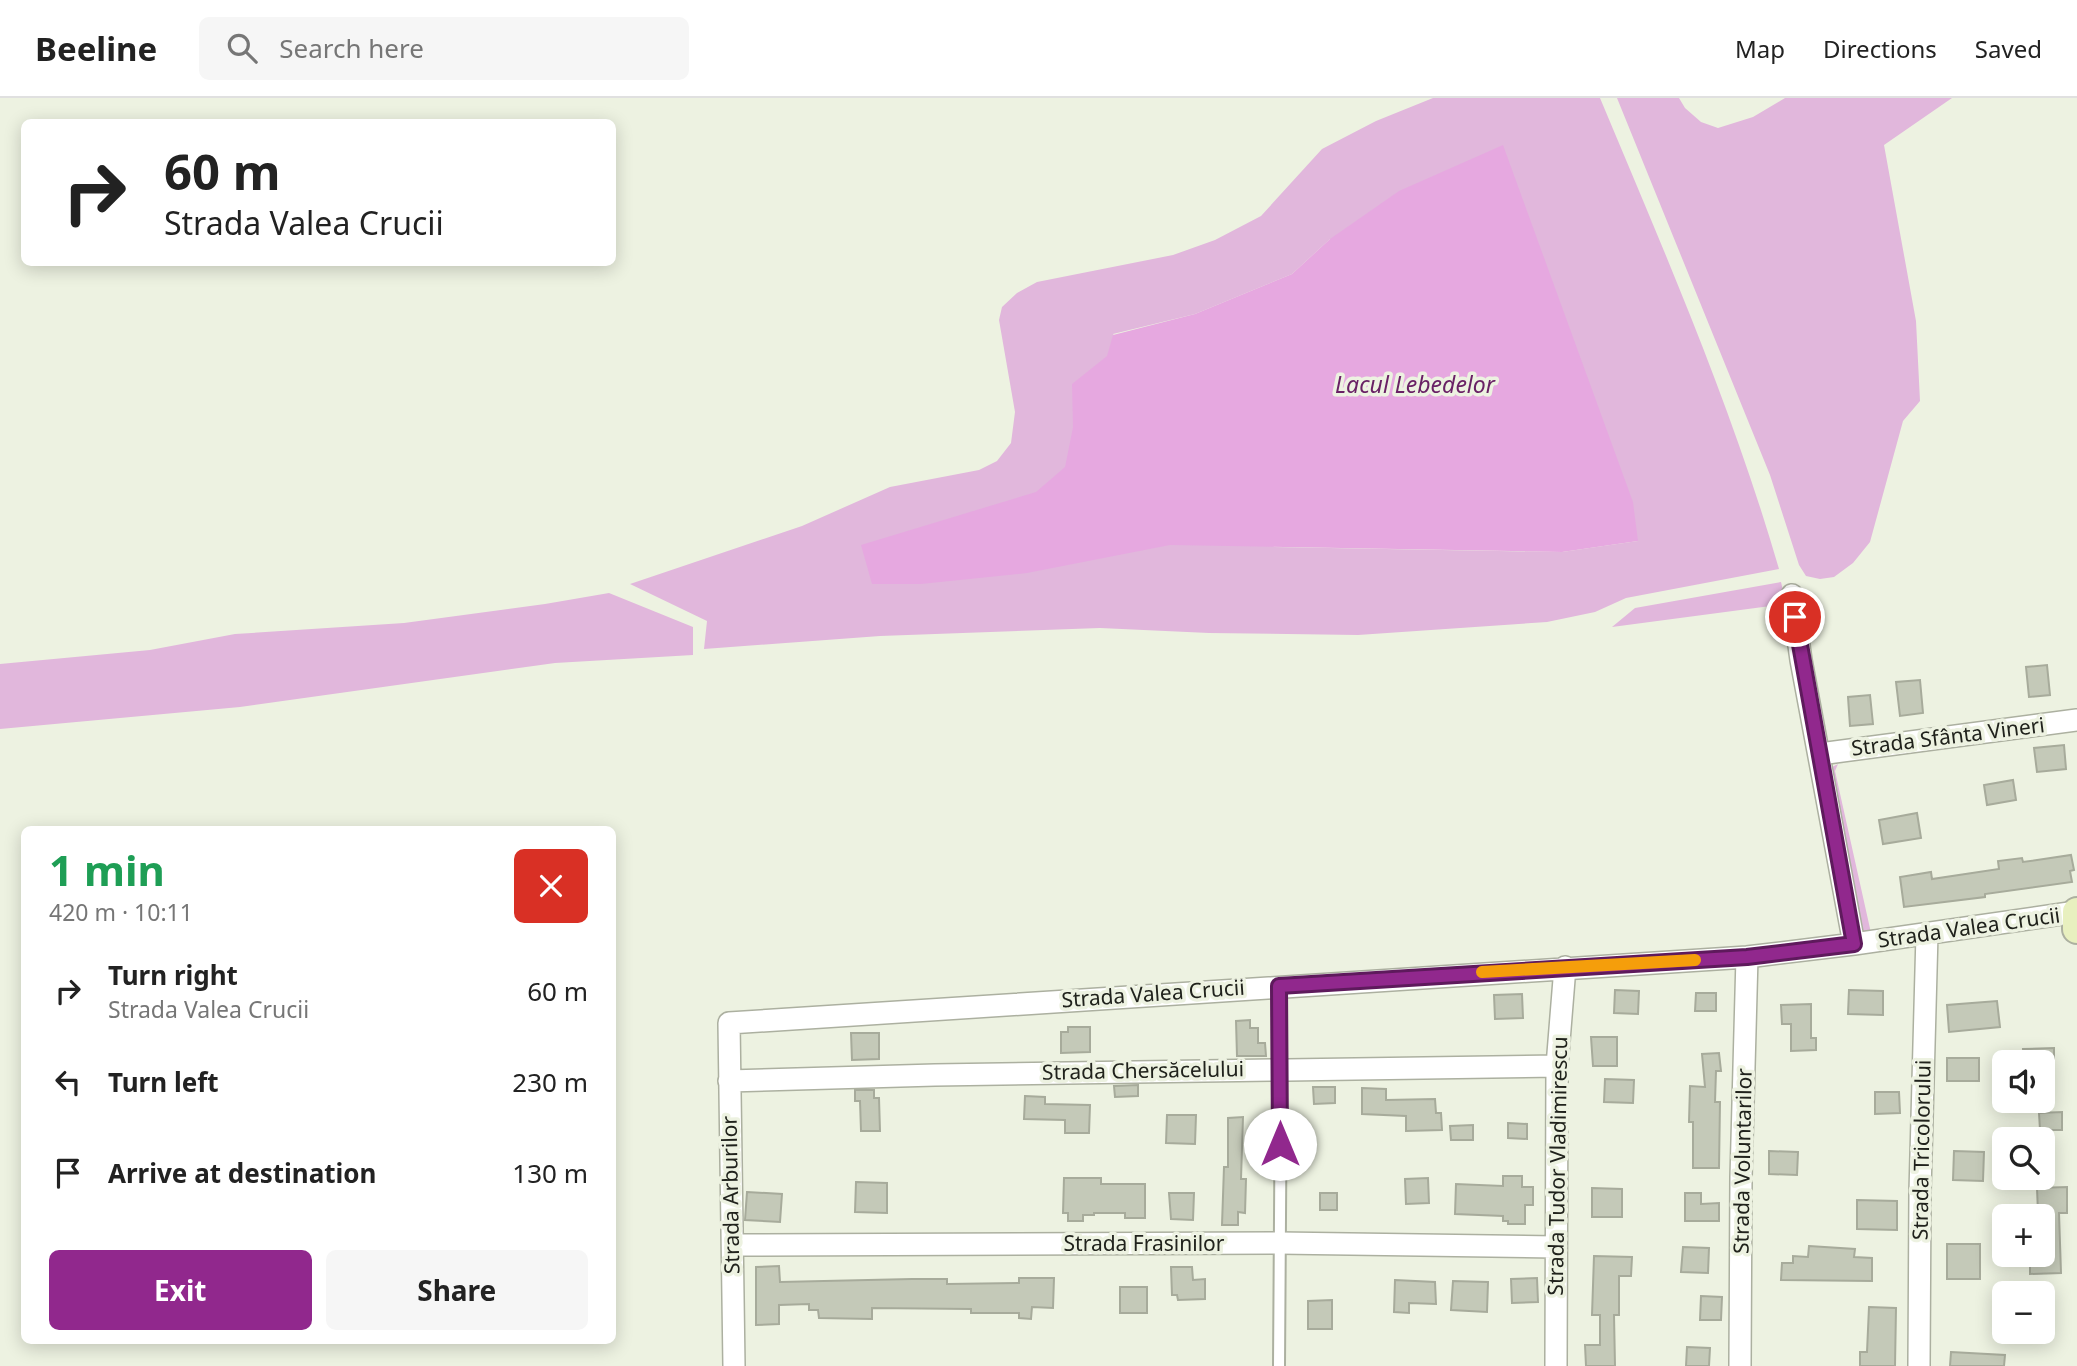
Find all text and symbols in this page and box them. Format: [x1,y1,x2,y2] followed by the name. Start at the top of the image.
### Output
[199,17,689,80] search box
[35,26,157,71] text: Beeline
[223,29,261,67] icon: search
[279,30,424,66] text: Search here
[1735,32,1785,65] text: Map
[1823,32,1937,65] text: Directions
[1975,32,2042,65] text: Saved
[164,138,281,204] text: 60 m
[49,147,140,238] icon: right
[164,201,444,244] text: Strada Valea Crucii
[1335,368,1496,400] water label: Lacul Lebedelor
[1765,587,1825,647] pin
[1776,598,1814,636] icon: arrive
[1850,710,2046,762] street label: Strada Sfânta Vineri
[49,841,165,898] text: 1 min
[514,849,588,923] button: close
[49,896,193,928] text: 420 m · 10:11
[1876,900,2062,954] street label: Strada Valea Crucii
[108,957,238,993] text: Turn right
[49,972,87,1010] icon: right
[527,973,588,1009] text: 60 m
[1060,973,1245,1013] street label: Strada Valea Crucii
[108,993,309,1025] text: Strada Valea Crucii
[1541,1036,1573,1296] street label: Strada Tudor Vladimirescu
[1992,1050,2055,1344] map controls
[1992,1050,2055,1113] button: sound
[1042,1054,1244,1086] street label: Strada Chersăcelului
[1905,1060,1937,1240] street label: Strada Tricolorului
[49,1063,87,1101] icon: left
[108,1064,219,1100] text: Turn left
[512,1064,588,1100] text: 230 m
[1726,1068,1758,1254] street label: Strada Voluntarilor
[1243,1107,1317,1181] position arrow
[715,1115,745,1274] street label: Strada Arburilor
[1992,1127,2055,1190] button: search
[49,1154,87,1192] icon: arrive
[108,1155,377,1191] text: Arrive at destination
[512,1155,588,1191] text: 130 m
[1992,1204,2055,1267] button: +
[1064,1229,1225,1257] street label: Strada Frasinilor
[49,1250,312,1330] button: Exit
[326,1250,588,1330] button: Share
[1992,1281,2055,1344] button: −

